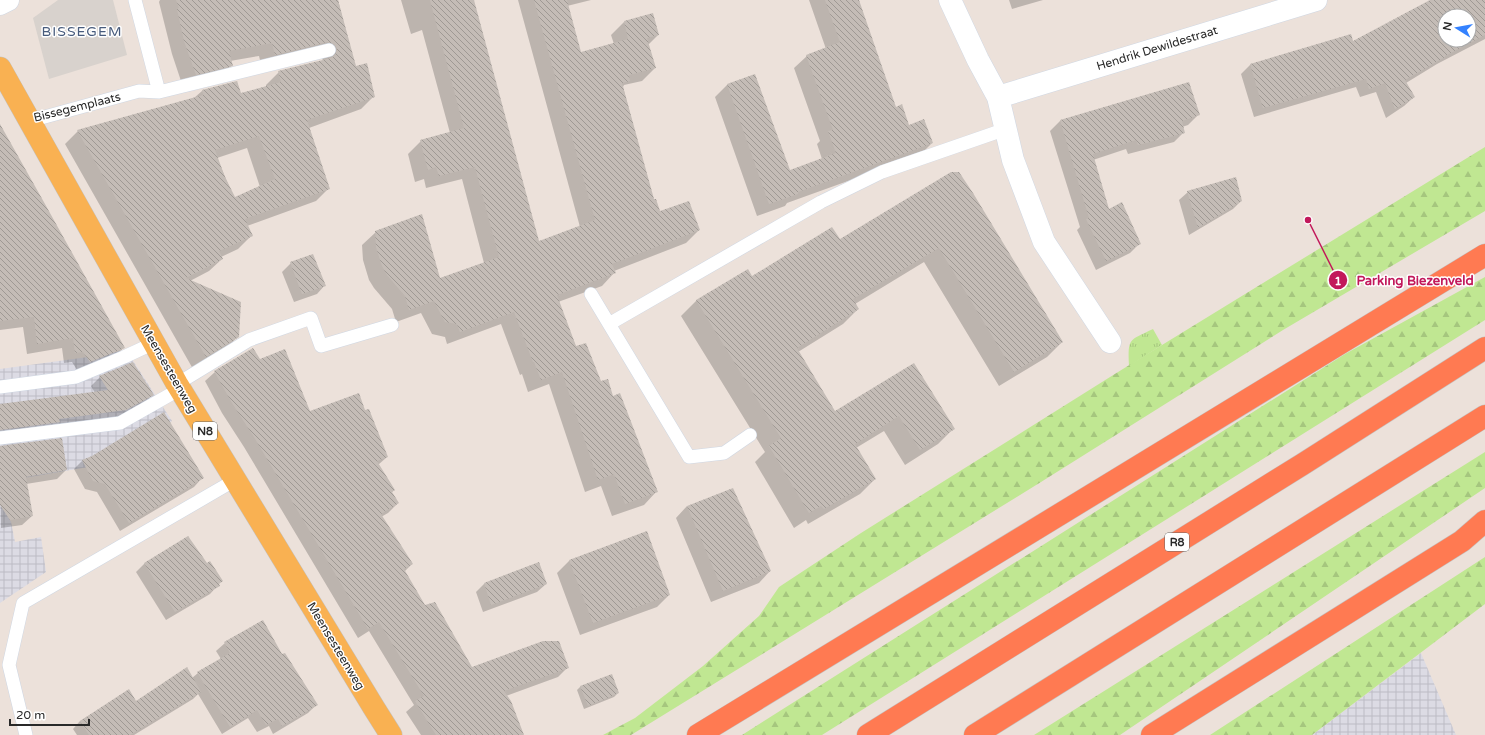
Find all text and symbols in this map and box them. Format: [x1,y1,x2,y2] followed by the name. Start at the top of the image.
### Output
[1437,8,1477,48] north arrow
[1440,21,1455,32] text: N
[42,23,122,40] district label: BISSEGEM
[1095,23,1220,73] street label: Hendrik Dewildestraat
[32,89,122,125] street label: Bissegemplaats
[1328,268,1482,293] callout: Parking Biezenveld
[1356,273,1474,289] text: Parking Biezenveld
[1334,274,1342,288] text: 1
[138,322,200,416] street label: Meensesteenweg
[193,422,217,440] road number: N8
[1165,533,1189,551] road number: R8
[304,600,368,692] street label: Meensesteenweg
[10,701,89,727] scale bar
[16,708,45,722] text: 20 m

